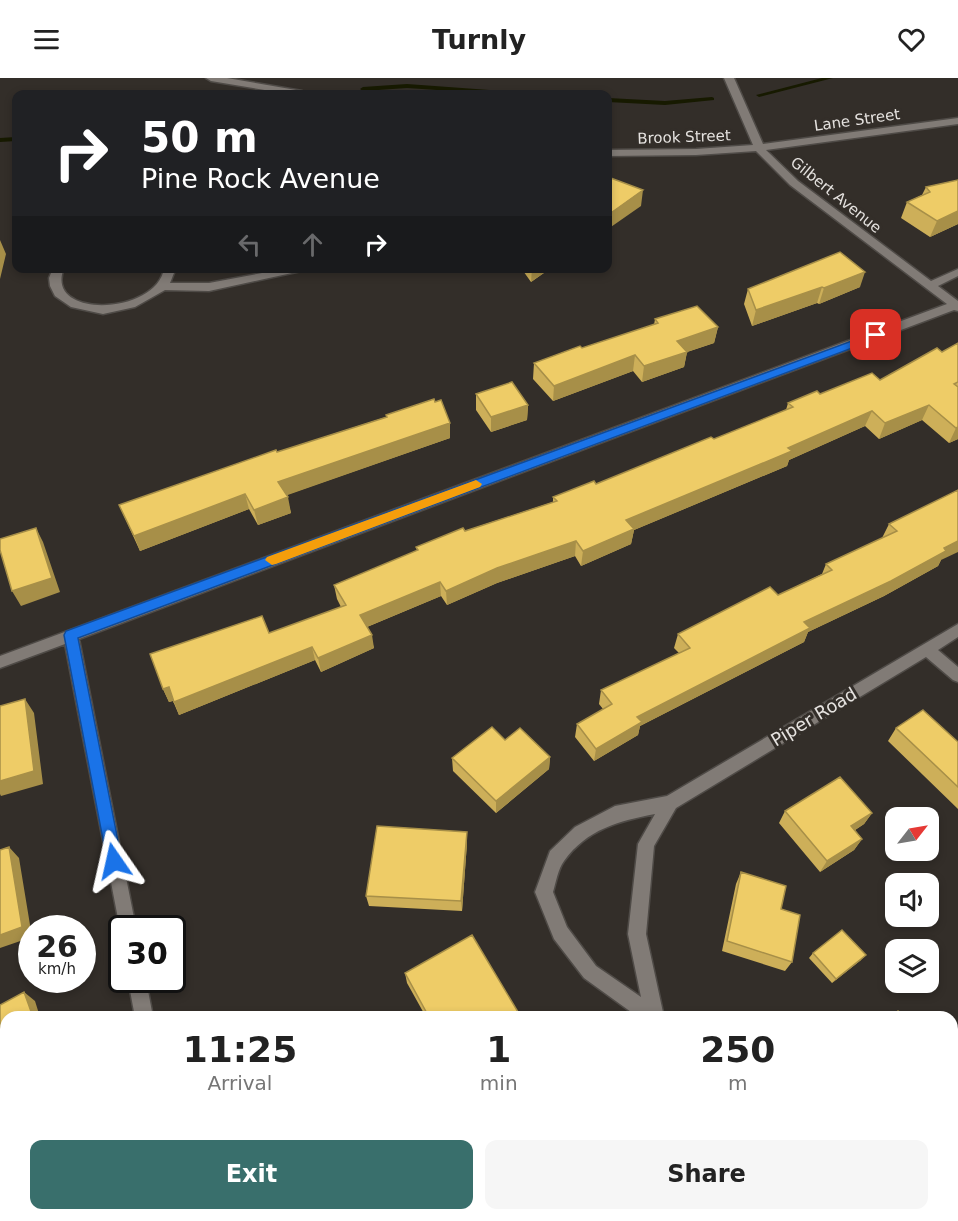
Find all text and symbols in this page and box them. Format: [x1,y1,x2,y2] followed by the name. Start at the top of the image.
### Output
[30,23,63,56] icon: menu
[895,23,928,56] icon: heart
[432,24,526,55] text: Turnly
[813,105,901,135] street label: Lane Street
[141,113,258,162] text: 50 m
[42,114,120,192] icon: right
[637,126,731,148] street label: Brook Street
[787,153,885,237] street label: Gilbert Avenue
[141,163,380,194] text: Pine Rock Avenue
[233,228,266,261] icon: left
[296,228,329,261] icon: ahead
[359,228,392,261] icon: right
[850,309,901,360] pin
[859,318,892,351] icon: arrive
[767,683,860,750] street label: Piper Road
[885,807,939,861] north arrow
[885,807,939,993] map controls
[82,829,146,893] position arrow
[885,873,939,927] button: sound
[108,915,186,993] speed limit sign: 30
[36,929,78,964] text: 26
[885,939,939,993] button: layers
[38,960,76,978] text: km/h
[183,1029,297,1070] text: 11:25
[486,1029,511,1070] text: 1
[700,1029,775,1070] text: 250
[207,1071,272,1095] text: Arrival
[480,1071,518,1095] text: min
[728,1071,748,1095] text: m
[30,1140,473,1209] button: Exit
[485,1140,928,1209] button: Share

